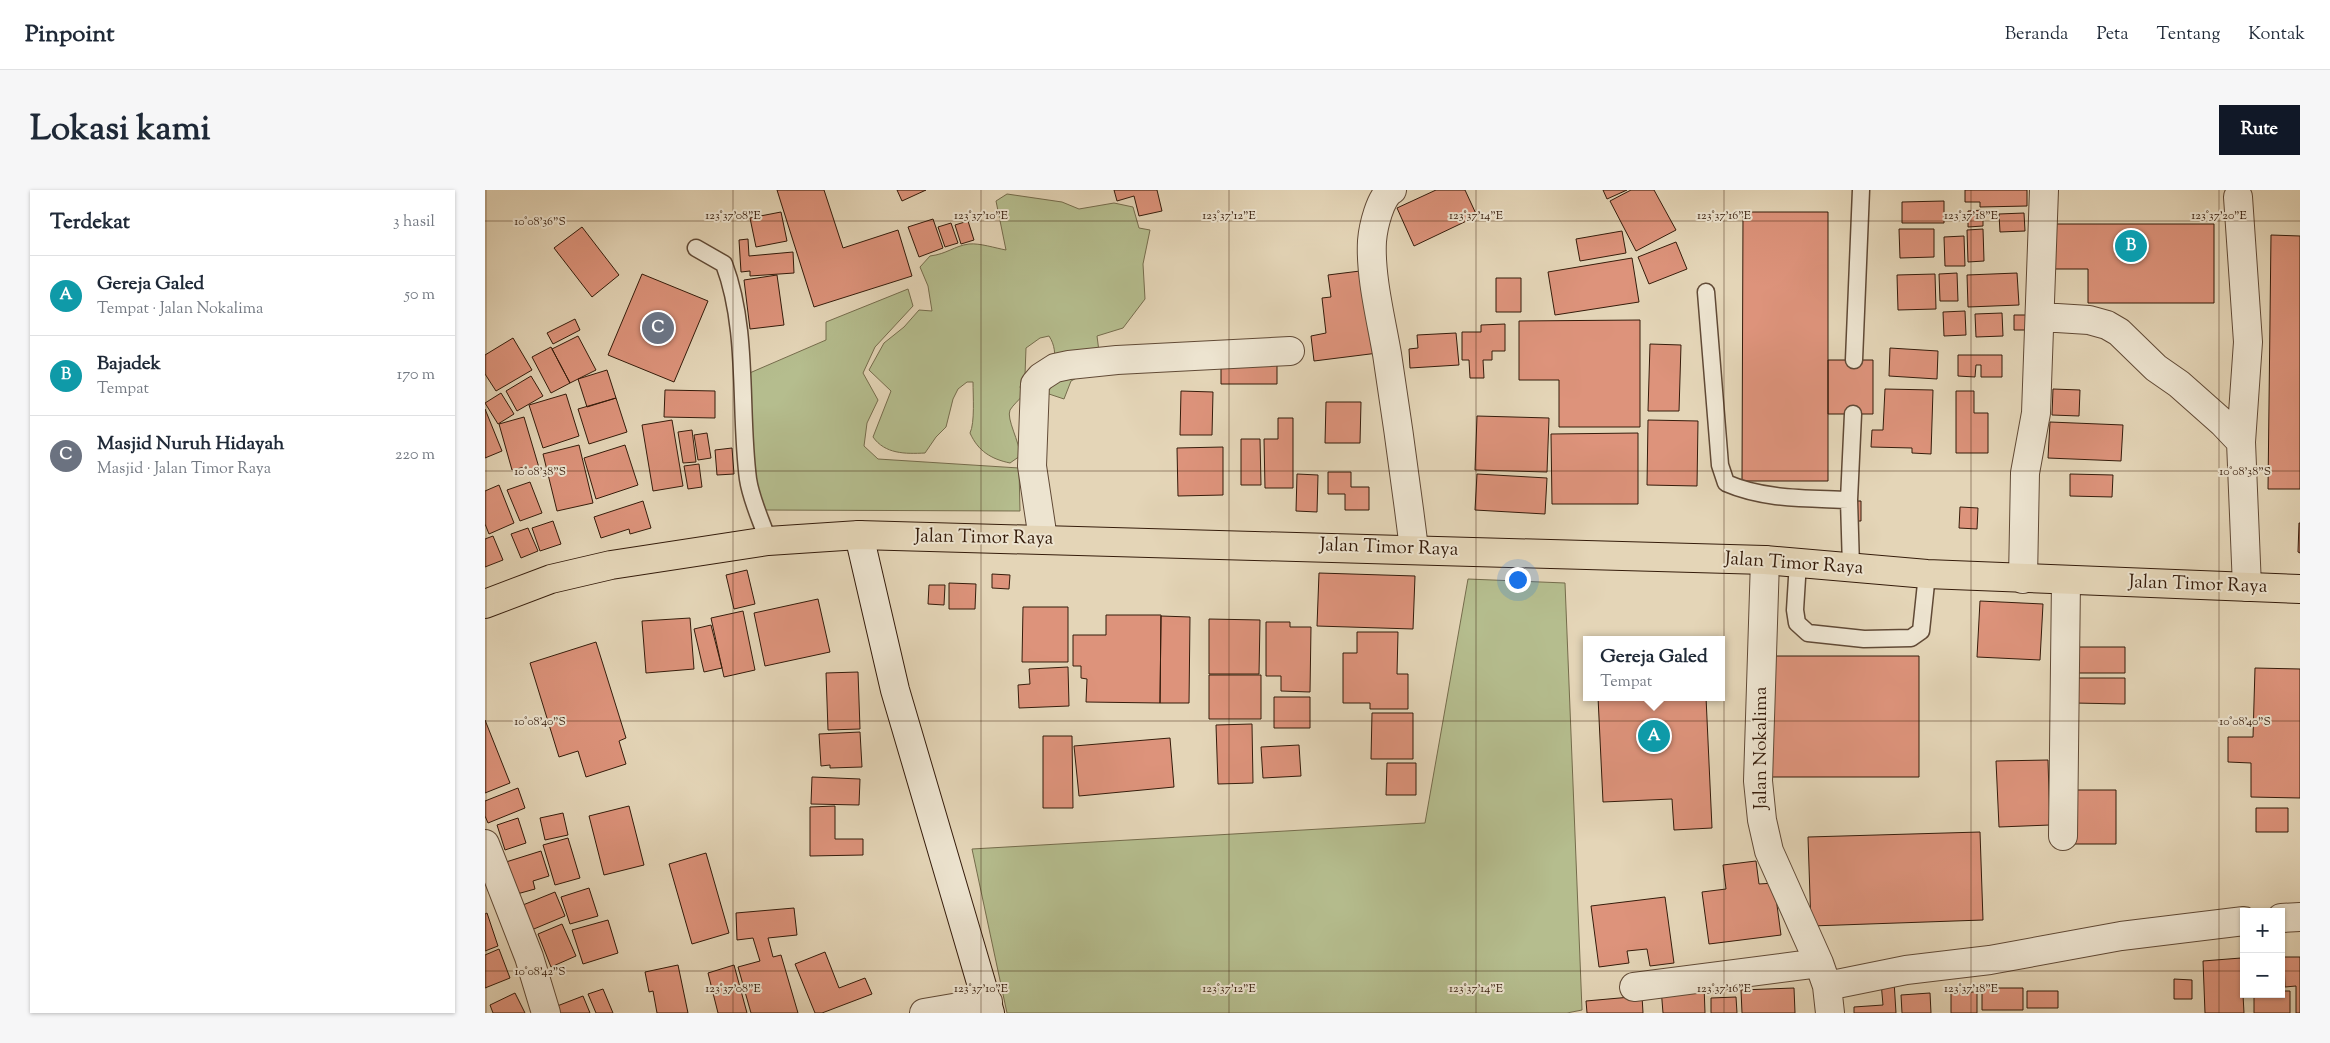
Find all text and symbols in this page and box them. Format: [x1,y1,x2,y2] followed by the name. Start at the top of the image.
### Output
[25,18,114,52] text: Pinpoint
[2005,22,2068,48] text: Beranda
[2096,22,2129,48] text: Peta
[2157,22,2220,48] text: Tentang
[2248,22,2305,48] text: Kontak
[30,105,211,156] text: Lokasi kami
[2219,105,2300,155] button: Rute
[705,207,762,225] text: 123°37'08"E
[954,207,1009,225] text: 123°37'10"E
[1202,207,1256,225] text: 123°37'12"E
[1449,207,1504,225] text: 123°37'14"E
[1697,207,1752,225] text: 123°37'16"E
[1944,207,1999,225] text: 123°37'18"E
[2191,207,2247,225] text: 123°37'20"E
[50,208,130,238] text: Terdekat
[393,211,435,234] text: 3 hasil
[514,213,566,231] text: 10°08'36"S
[2115,227,2147,265] pin: B
[97,271,204,298] text: Gereja Galed
[60,284,73,307] text: A
[404,284,435,307] text: 50 m
[97,298,263,321] text: Tempat · Jalan Nokalima
[642,309,674,347] pin: C
[97,351,161,378] text: Bajadek
[61,364,71,387] text: B
[397,364,435,387] text: 170 m
[97,378,149,401] text: Tempat
[97,431,284,458] text: Masjid Nuruh Hidayah
[60,444,72,467] text: C
[395,444,435,467] text: 220 m
[97,458,271,481] text: Masjid · Jalan Timor Raya
[514,463,566,481] text: 10°08'38"S
[2219,463,2271,481] text: 10°08'38"S
[913,523,1054,553] street label: Jalan Timor Raya
[1318,532,1459,564] street label: Jalan Timor Raya
[1723,546,1864,582] street label: Jalan Timor Raya
[1505,567,1531,593] your location
[2127,569,2268,601] street label: Jalan Timor Raya
[1583,636,1725,701] popup
[1600,644,1708,671] text: Gereja Galed
[1600,671,1652,694] text: Tempat
[1748,686,1775,811] street label: Jalan Nokalima
[514,713,566,731] text: 10°08'40"S
[2219,713,2271,731] text: 10°08'40"S
[1638,717,1670,755] pin: A
[2240,908,2285,998] map controls
[2240,908,2285,953] button: +
[2240,953,2285,998] button: −
[514,963,566,981] text: 10°08'42"S
[705,980,762,998] text: 123°37'08"E
[954,980,1009,998] text: 123°37'10"E
[1202,980,1256,998] text: 123°37'12"E
[1449,980,1504,998] text: 123°37'14"E
[1697,980,1752,998] text: 123°37'16"E
[1944,980,1999,998] text: 123°37'18"E

